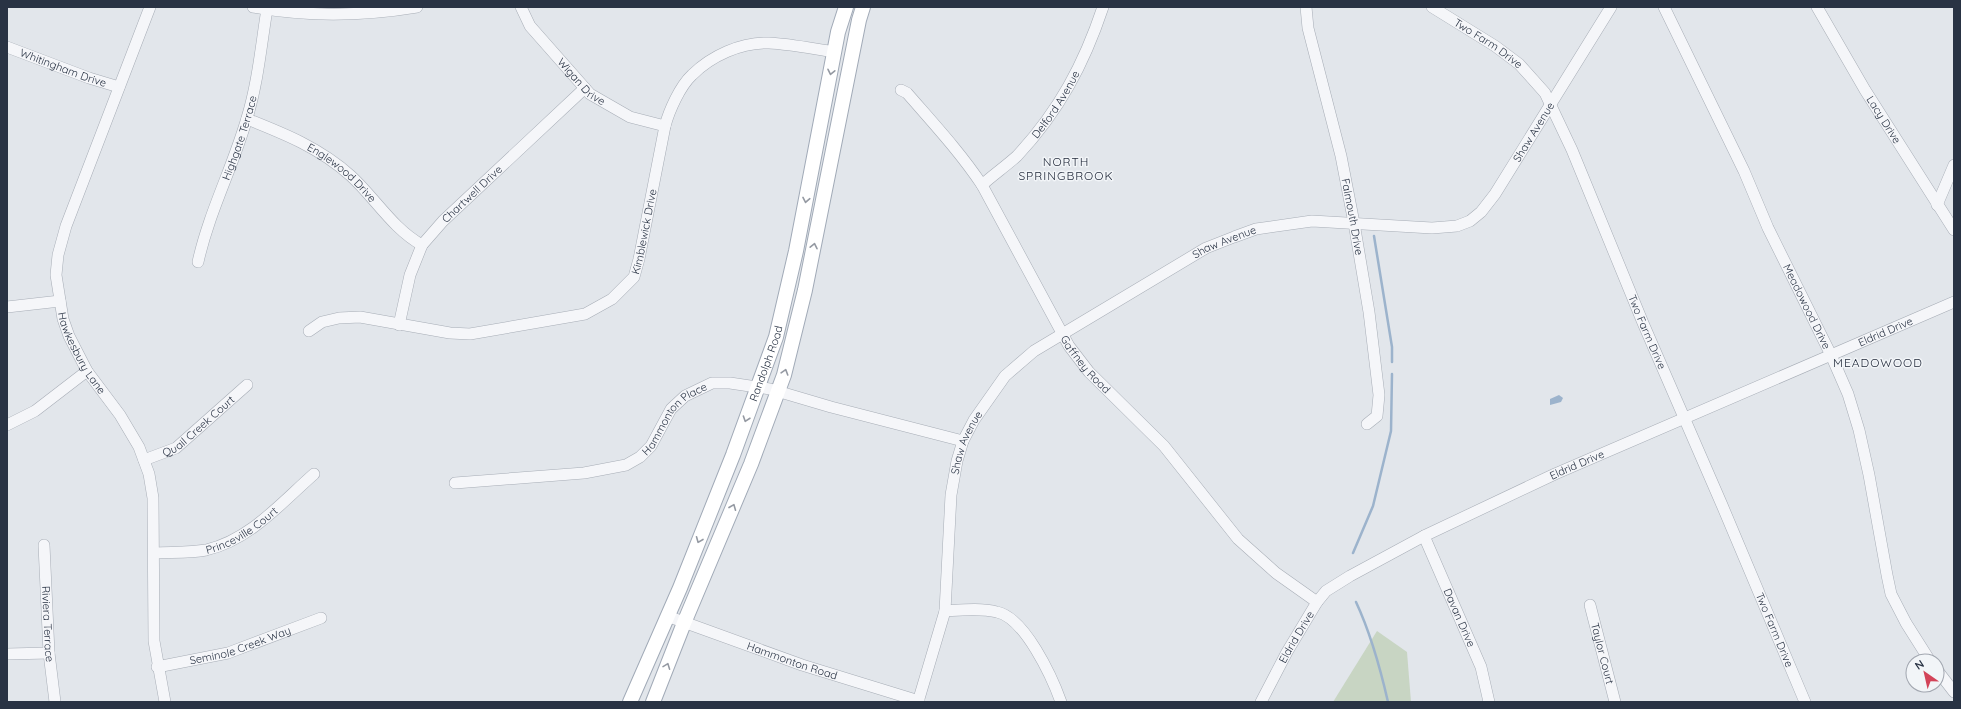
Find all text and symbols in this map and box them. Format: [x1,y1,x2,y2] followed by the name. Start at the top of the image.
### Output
[1451,15,1525,71] street label: Two Farm Drive
[18,46,108,90] street label: Whitingham Drive
[554,55,608,108] street label: Wigan Drive
[1028,68,1083,141] street label: Delford Avenue
[828,69,836,75] one-way arrow
[1863,93,1904,146] street label: Lacy Drive
[219,94,260,182] street label: Highgate Terrace
[1510,99,1557,165] street label: Shaw Avenue
[305,140,379,205] street label: Englewood Drive
[1018,154,1114,183] district label: NORTH SPRINGBROOK
[439,162,505,226] street label: Chartwell Drive
[1338,177,1366,256] street label: Falmouth Drive
[628,188,660,276] street label: Kimblewick Drive
[802,197,810,203] one-way arrow
[1190,223,1258,262] street label: Shaw Avenue
[809,243,818,249] one-way arrow
[1780,262,1834,351] street label: Meadowood Drive
[1625,293,1669,371] street label: Two Farm Drive
[55,311,109,397] street label: Hawkesbury Lane
[1856,314,1915,350] street label: Eldrid Drive
[746,324,785,403] street label: Randolph Road
[1057,333,1113,396] street label: Gaffney Road
[1833,355,1923,370] district label: MEADOWOOD
[780,369,789,376] one-way arrow
[639,379,709,458] street label: Hammonton Place
[160,392,238,460] street label: Quail Creek Court
[948,408,985,476] street label: Shaw Avenue
[742,416,750,423] one-way arrow
[1547,447,1606,483] street label: Eldrid Drive
[729,503,737,510] one-way arrow
[204,504,281,557] street label: Princeville Court
[695,537,703,544] one-way arrow
[39,585,57,663] street label: Riviera Terrace
[1441,586,1478,649] street label: Davan Drive
[1753,590,1797,669] street label: Two Farm Drive
[1276,608,1317,665] street label: Eldrid Drive
[1588,621,1617,686] street label: Taylor Court
[188,623,293,667] street label: Seminole Creek Way
[745,639,839,683] street label: Hammonton Road
[1905,653,1945,693] north arrow
[1912,657,1927,673] text: N
[663,662,671,669] one-way arrow

